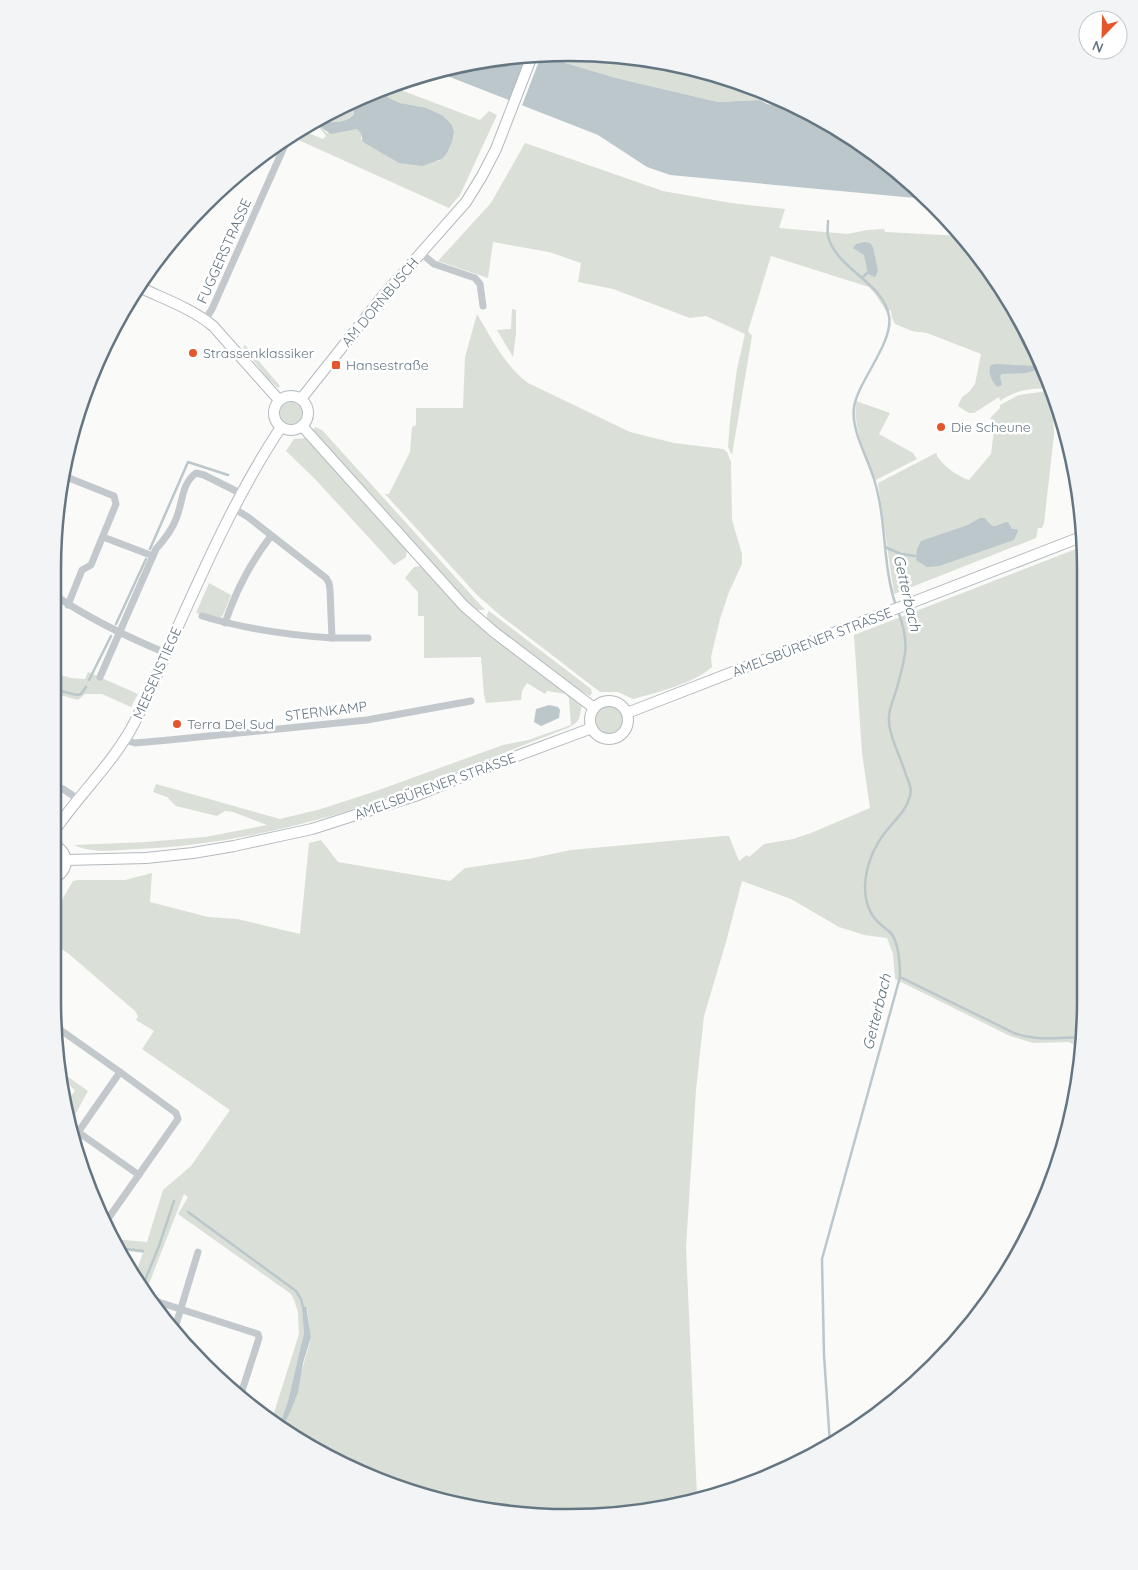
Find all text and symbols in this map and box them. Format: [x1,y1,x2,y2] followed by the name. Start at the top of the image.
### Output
[1078,10,1128,60] north arrow
[1090,37,1106,57] text: N
[193,196,255,306] street label: FUGGERSTRASSE
[337,254,423,350] street label: AM DORNBUSCH
[203,344,315,362] place label: Strassenklassiker
[187,347,199,359] marker: Strassenklassiker
[346,356,429,374] place label: Hansestraße
[330,359,342,371] marker: Hansestraße
[951,418,1031,436] place label: Die Scheune
[935,421,947,433] marker: Die Scheune
[889,553,926,633] water label: Getterbach
[729,603,895,681] street label: AMELSBÜRENER STRASSE
[129,624,185,722] street label: MEESENSTIEGE
[284,697,368,725] street label: STERNKAMP
[187,715,274,733] place label: Terra Del Sud
[171,718,183,730] marker: Terra Del Sud
[352,748,518,824] street label: AMELSBÜRENER STRASSE
[858,971,895,1052] water label: Getterbach

